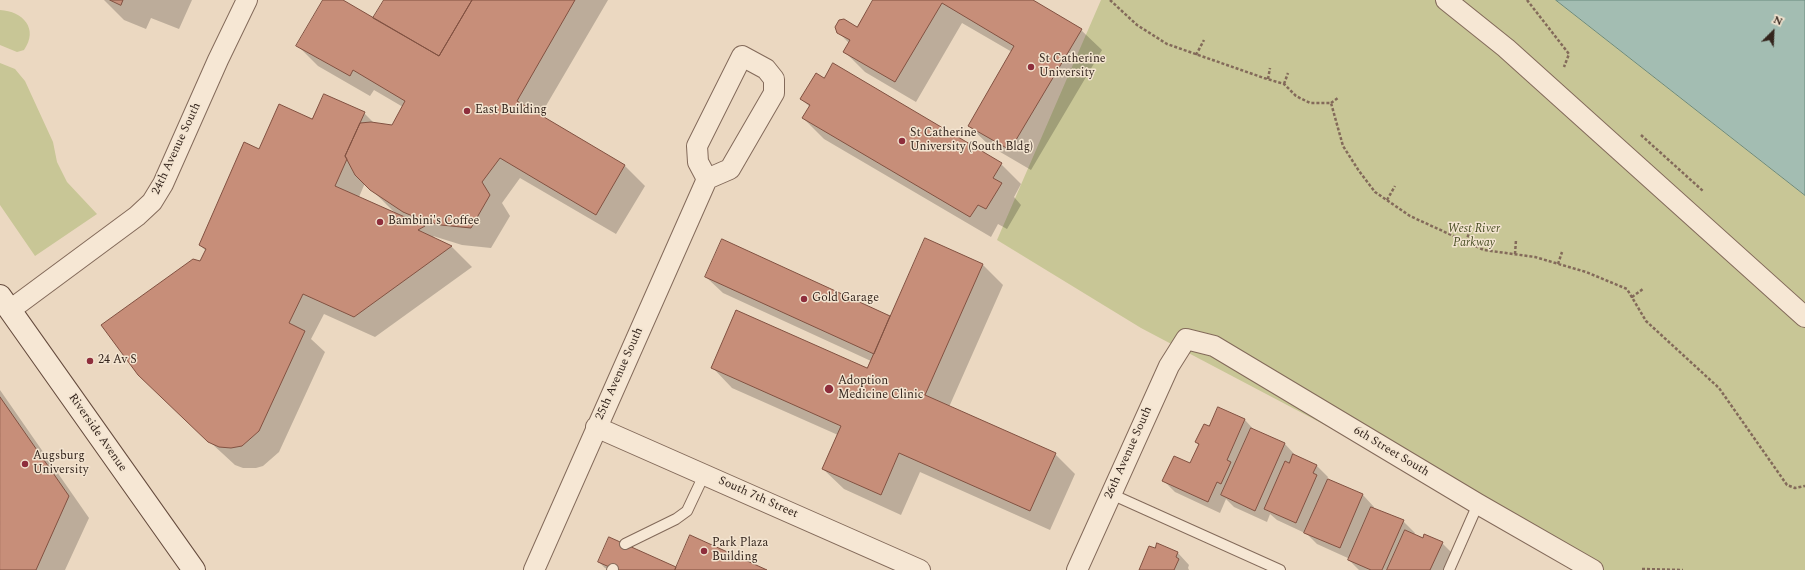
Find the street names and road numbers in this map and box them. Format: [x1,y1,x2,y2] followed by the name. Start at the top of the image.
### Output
[149,101,205,197] street label: 24th Avenue South
[593,325,647,423] street label: 25th Avenue South
[65,391,129,475] street label: Riverside Avenue
[1102,404,1156,502] street label: 26th Avenue South
[1351,424,1431,480] street label: 6th Street South
[716,474,800,522] street label: South 7th Street

